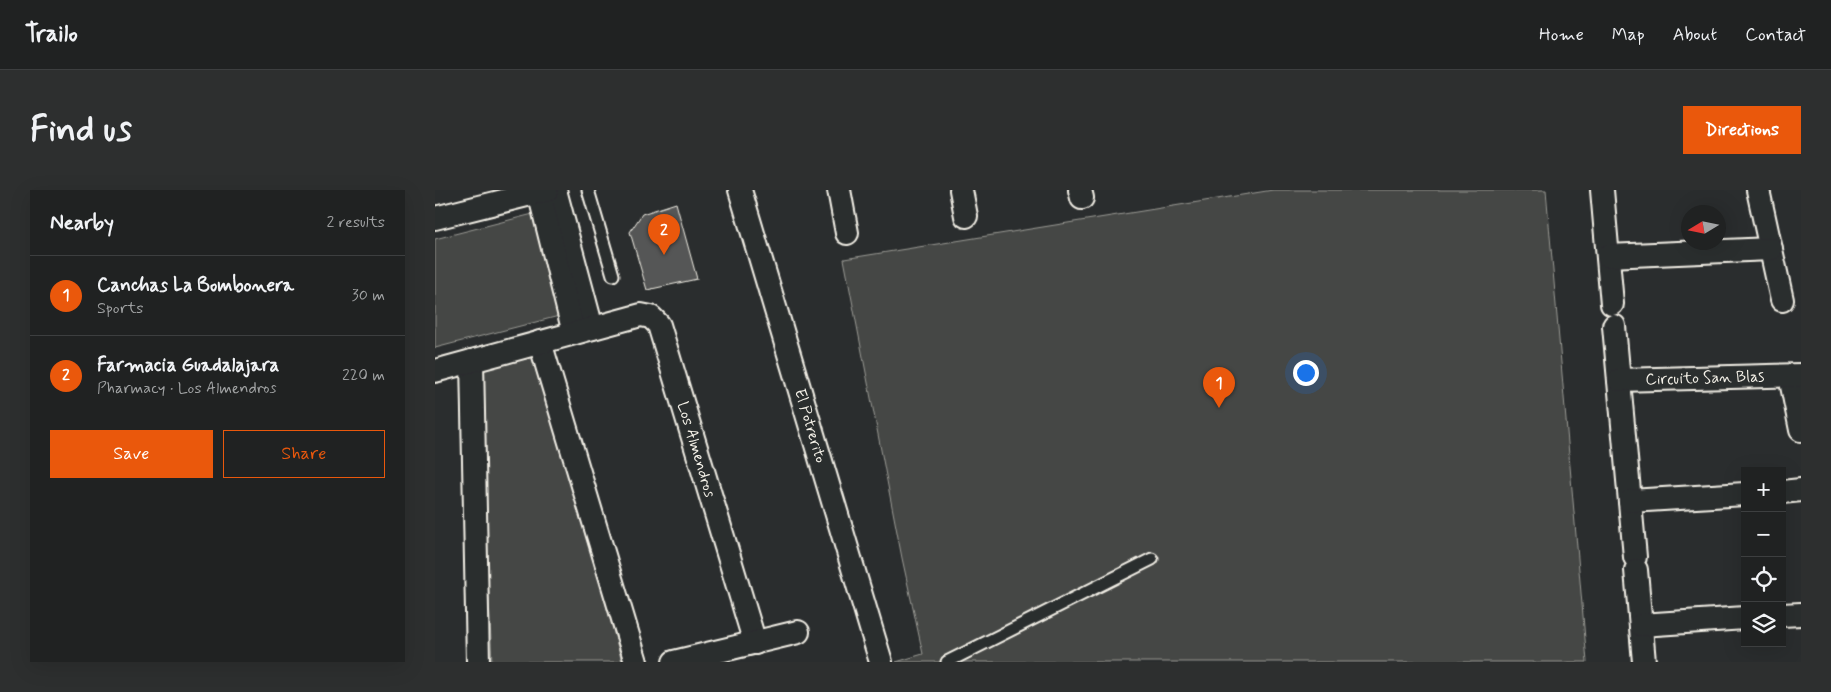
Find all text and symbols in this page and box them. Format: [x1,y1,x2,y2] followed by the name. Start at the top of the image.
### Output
[25,19,78,50] text: Trailo
[1539,23,1584,47] text: Home
[1612,23,1645,47] text: Map
[1673,23,1717,47] text: About
[1745,23,1806,47] text: Contact
[1683,106,1801,154] button: Directions
[30,107,132,153] text: Find us
[1681,205,1726,250] north arrow
[50,209,114,237] text: Nearby
[327,212,385,233] text: 2 results
[648,214,680,255] pin: 2
[97,273,294,298] text: Canchas La Bombonera
[62,285,70,306] text: 1
[352,285,385,306] text: 30 m
[97,298,143,319] text: Sports
[97,353,279,378] text: Farmacia Guadalajara
[1293,360,1319,386] your location
[62,365,70,386] text: 2
[342,365,385,386] text: 220 m
[1645,366,1765,390] street label: Circuito San Blas
[1203,367,1235,408] pin: 1
[97,378,277,399] text: Pharmacy · Los Almendros
[789,386,831,465] street label: El Potrerito
[672,399,721,500] street label: Los Almendros
[50,430,213,478] button: Save
[223,430,385,478] button: Share
[1741,467,1786,647] map controls
[1741,467,1786,512] button: +
[1741,512,1786,557] button: −
[1741,557,1786,602] button: locate
[1741,602,1786,647] button: layers

